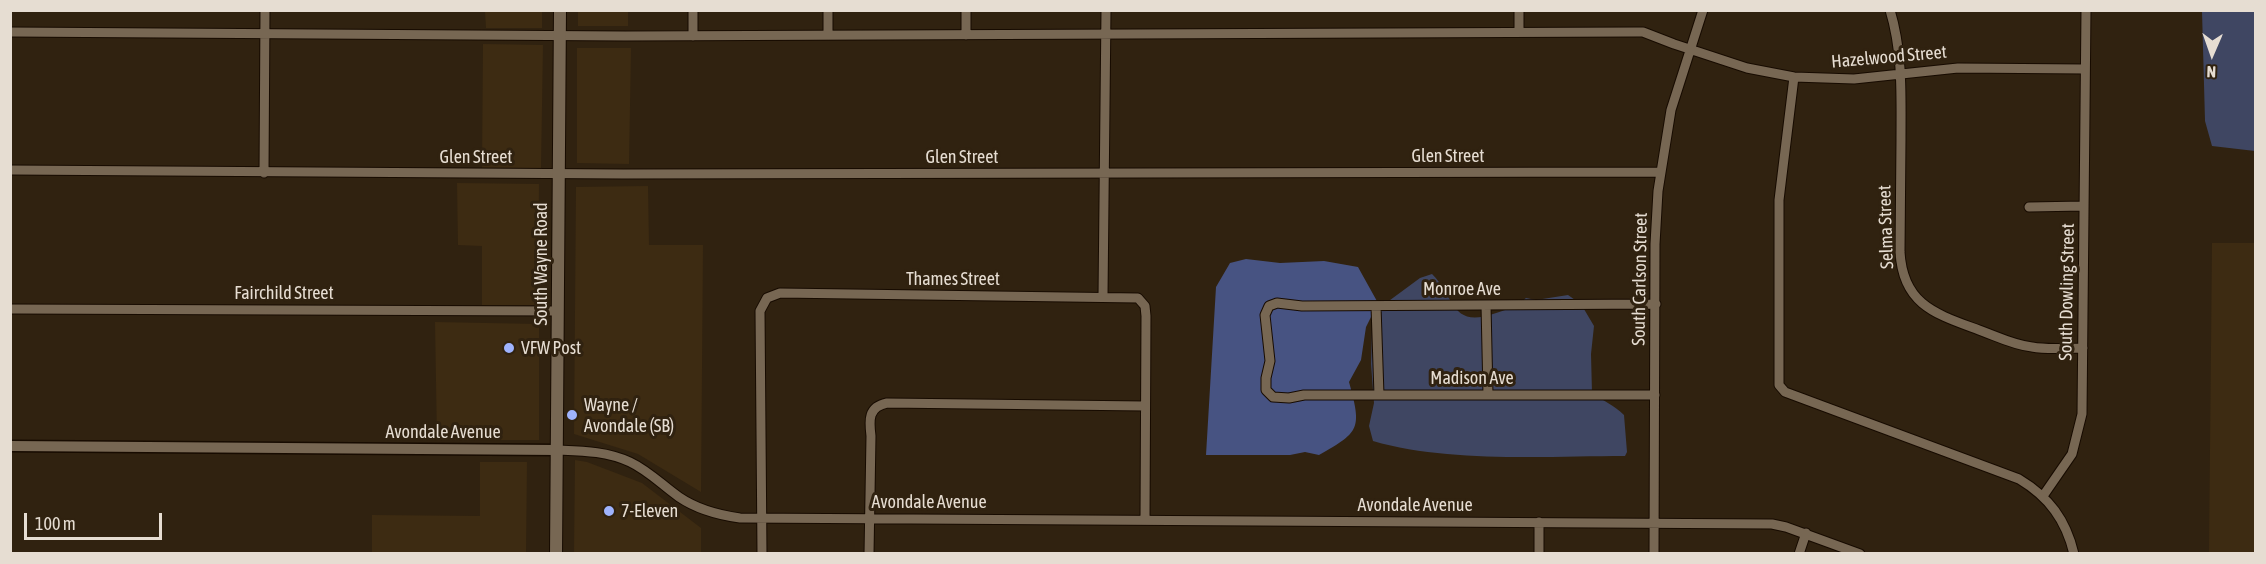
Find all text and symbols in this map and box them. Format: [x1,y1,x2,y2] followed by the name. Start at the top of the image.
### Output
[2182,24,2242,84] north arrow
[1830,41,1948,73] street label: Hazelwood Street
[2206,63,2216,81] text: N
[1412,145,1484,167] street label: Glen Street
[440,146,512,168] street label: Glen Street
[926,146,998,168] street label: Glen Street
[1874,185,1898,269] street label: Selma Street
[530,202,552,326] street label: South Wayne Road
[1628,212,1652,346] street label: South Carlson Street
[2055,223,2079,361] street label: South Dowling Street
[906,268,1000,290] street label: Thames Street
[1423,278,1501,300] street label: Monroe Ave
[234,282,334,304] street label: Fairchild Street
[521,337,581,359] place label: VFW Post
[502,341,516,355] marker: VFW Post
[1430,367,1514,389] street label: Madison Ave
[584,394,674,436] place label: Wayne / Avondale (SB)
[565,408,579,422] marker: Wayne / Avondale (SB)
[385,421,501,443] street label: Avondale Avenue
[871,491,987,513] street label: Avondale Avenue
[1357,494,1473,516] street label: Avondale Avenue
[621,500,678,522] place label: 7-Eleven
[27,501,165,539] scale bar
[602,504,616,518] marker: 7-Eleven
[35,513,76,534] text: 100 m

